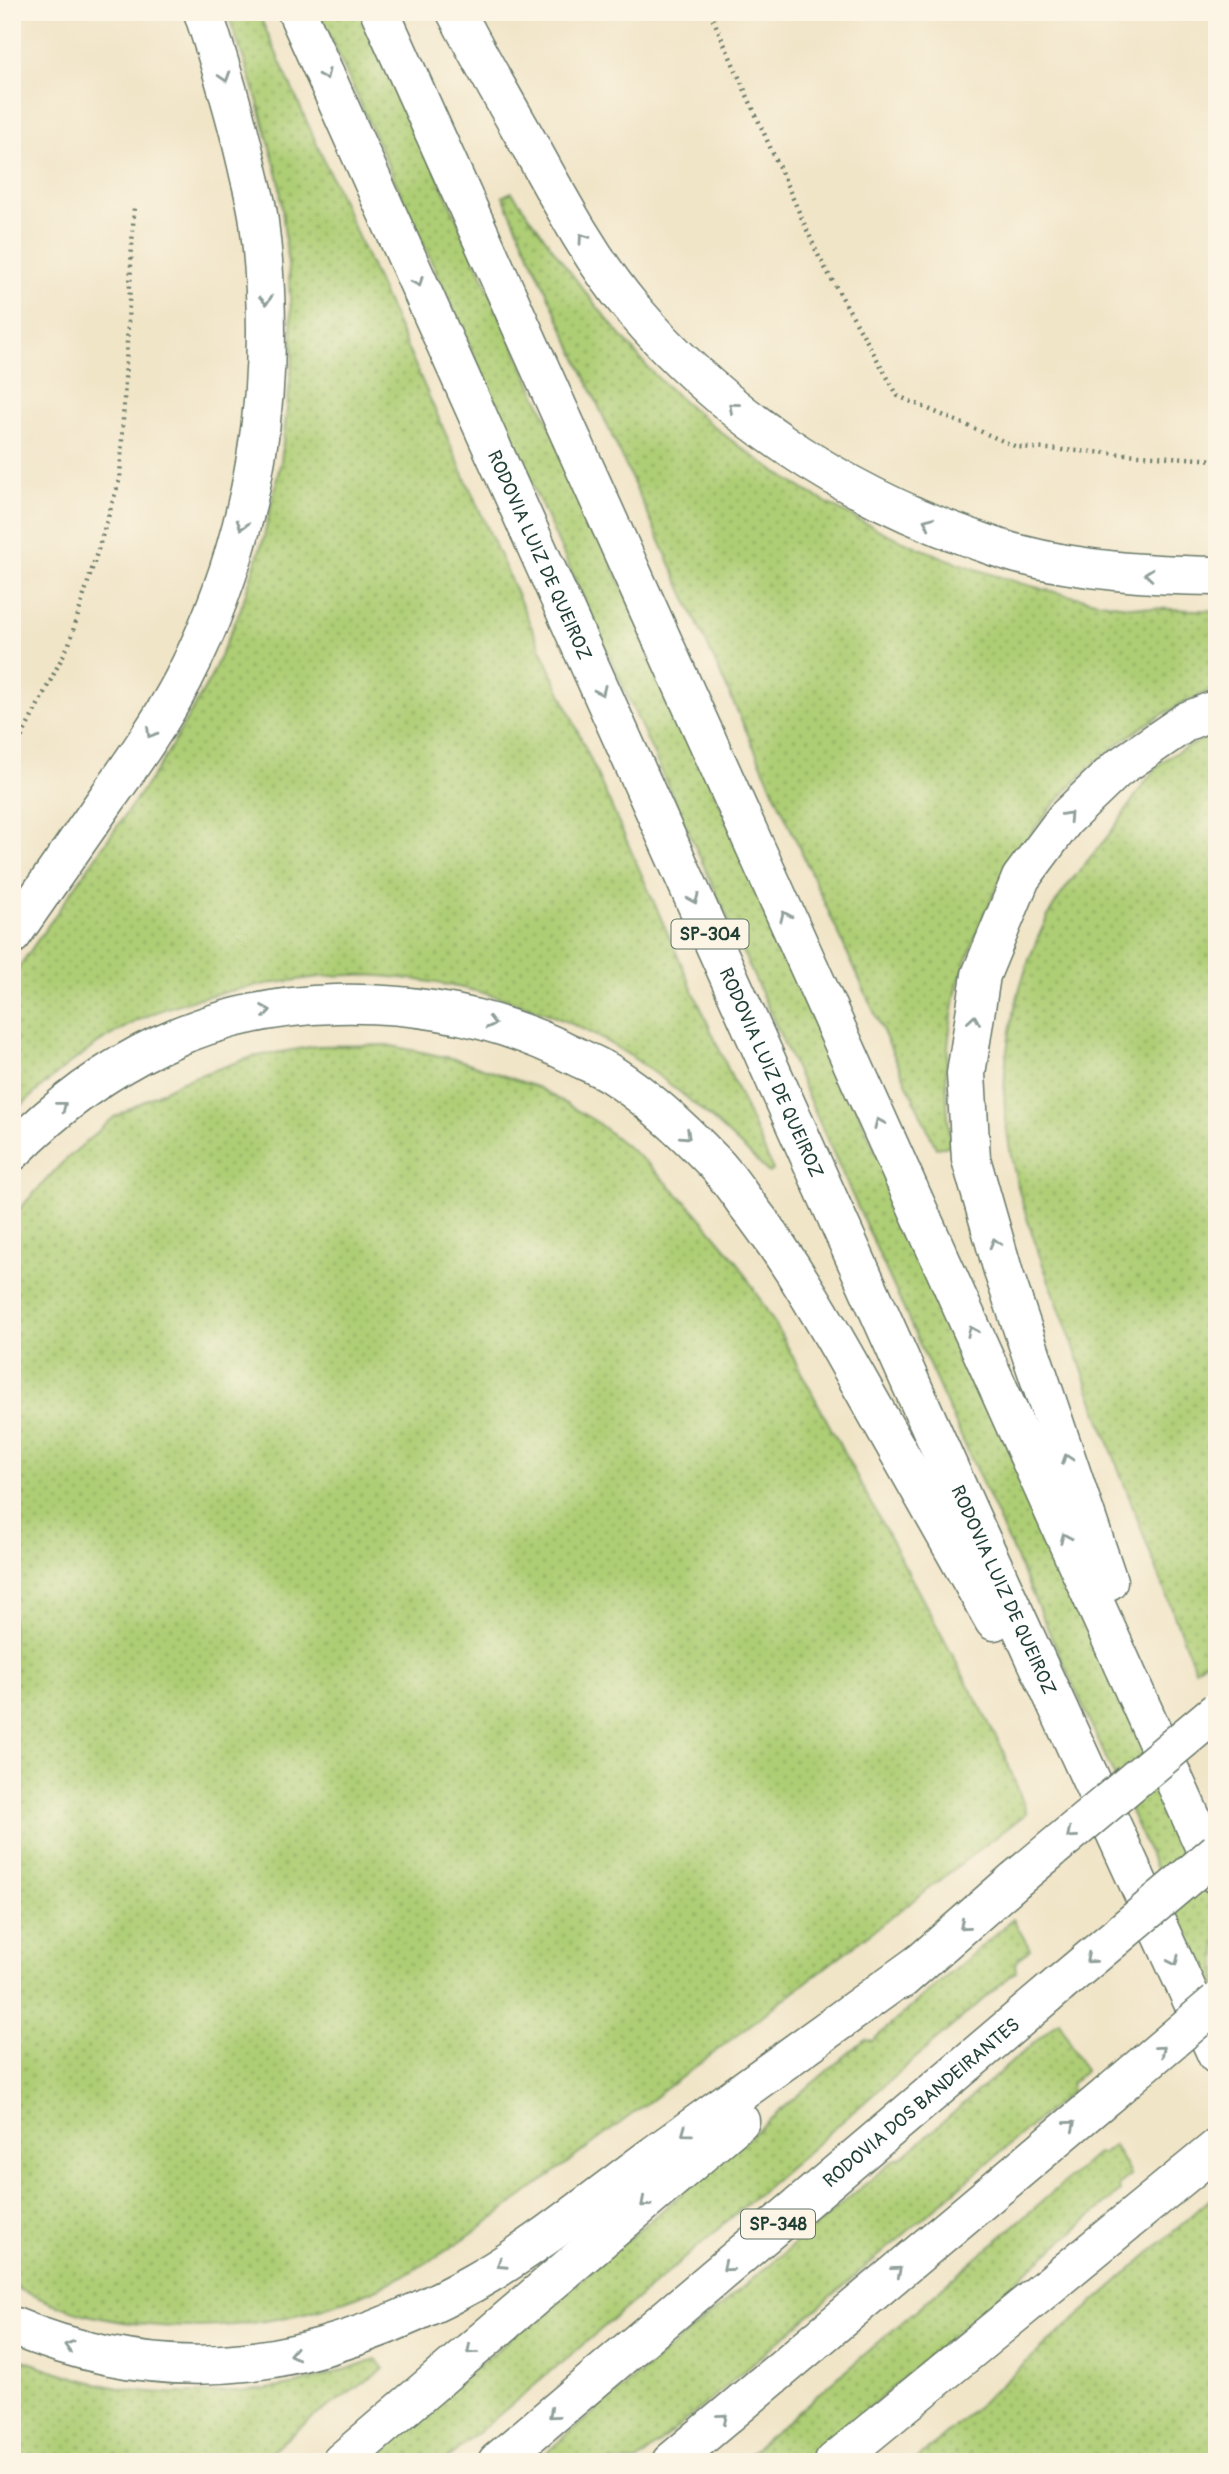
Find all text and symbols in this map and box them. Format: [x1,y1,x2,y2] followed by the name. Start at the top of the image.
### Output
[317,67,331,80] one-way arrow
[216,71,231,83] one-way arrow
[579,233,591,246] one-way arrow
[410,275,424,287] one-way arrow
[258,295,273,306] one-way arrow
[729,403,742,415] one-way arrow
[482,447,597,664] street label: RODOVIA LUIZ DE QUEIROZ
[923,516,936,530] one-way arrow
[235,519,250,531] one-way arrow
[1143,567,1154,582] one-way arrow
[593,684,607,696] one-way arrow
[147,725,160,738] one-way arrow
[1060,811,1072,824] one-way arrow
[686,891,700,904] one-way arrow
[779,911,793,923] one-way arrow
[672,919,748,948] road number: SP-304
[713,964,828,1182] street label: RODOVIA LUIZ DE QUEIROZ
[260,1003,272,1018] one-way arrow
[966,1014,981,1025] one-way arrow
[485,1015,497,1029] one-way arrow
[54,1101,66,1114] one-way arrow
[873,1118,887,1130] one-way arrow
[678,1127,691,1140] one-way arrow
[989,1237,1003,1249] one-way arrow
[966,1326,980,1338] one-way arrow
[1061,1453,1075,1465] one-way arrow
[945,1482,1061,1699] street label: RODOVIA LUIZ DE QUEIROZ
[1059,1533,1073,1545] one-way arrow
[1066,1825,1078,1838] one-way arrow
[959,1917,972,1929] one-way arrow
[1085,1951,1098,1963] one-way arrow
[1166,1954,1180,1967] one-way arrow
[818,2013,1025,2193] street label: RODOVIA DOS BANDEIRANTES
[1153,2045,1165,2058] one-way arrow
[1063,2121,1076,2133] one-way arrow
[681,2124,694,2136] one-way arrow
[640,2195,653,2207] one-way arrow
[741,2210,815,2238] road number: SP-348
[496,2256,509,2269] one-way arrow
[722,2259,735,2271] one-way arrow
[889,2267,902,2279] one-way arrow
[64,2340,76,2355] one-way arrow
[467,2342,480,2354] one-way arrow
[288,2346,300,2361] one-way arrow
[549,2406,562,2418] one-way arrow
[715,2414,728,2426] one-way arrow

